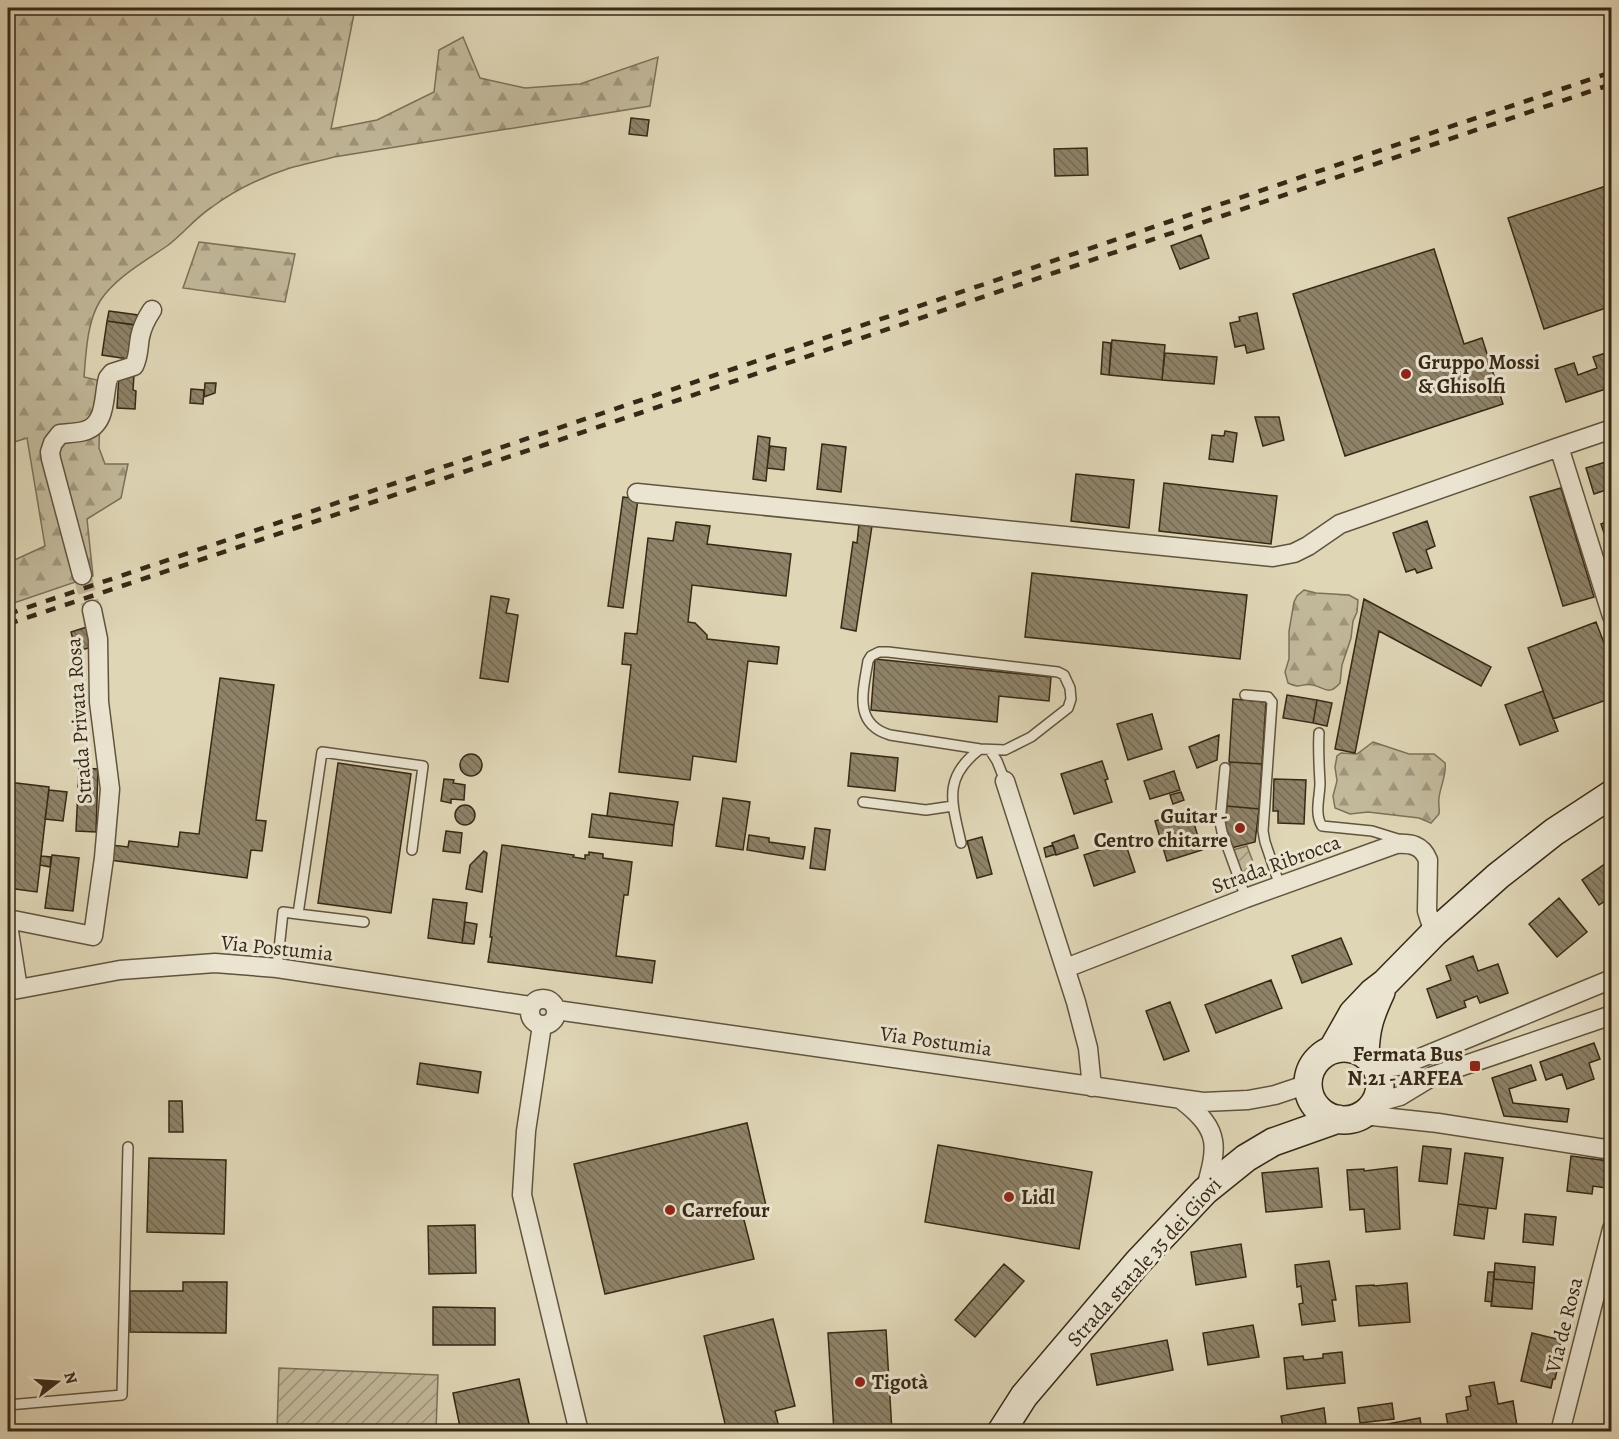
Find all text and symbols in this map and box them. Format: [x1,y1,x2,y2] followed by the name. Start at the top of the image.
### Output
[1418,348,1540,400] place label: Gruppo Mossi & Ghisolfi
[1399,367,1413,381] marker: Gruppo Mossi & Ghisolfi
[59,637,99,805] street label: Strada Privata Rosa
[1094,802,1228,854] place label: Guitar - Centro chitarre
[1233,821,1247,835] marker: Guitar - Centro chitarre
[1208,828,1345,900] street label: Strada Ribrocca
[218,928,335,968] street label: Via Postumia
[877,1019,994,1063] street label: Via Postumia
[1347,1040,1464,1092] place label: Fermata Bus N.21 - ARFEA
[1468,1059,1482,1073] marker: Fermata Bus N.21 - ARFEA
[1060,1171,1228,1353] street label: Strada statale 35 dei Giovi
[1021,1183,1056,1211] place label: Lidl
[1002,1190,1016,1204] marker: Lidl
[682,1196,770,1224] place label: Carrefour
[663,1203,677,1217] marker: Carrefour
[1538,1274,1589,1377] street label: Via de Rosa
[27,1352,87,1412] north arrow
[872,1368,929,1396] place label: Tigotà
[58,1369,83,1387] text: N
[853,1375,867,1389] marker: Tigotà

